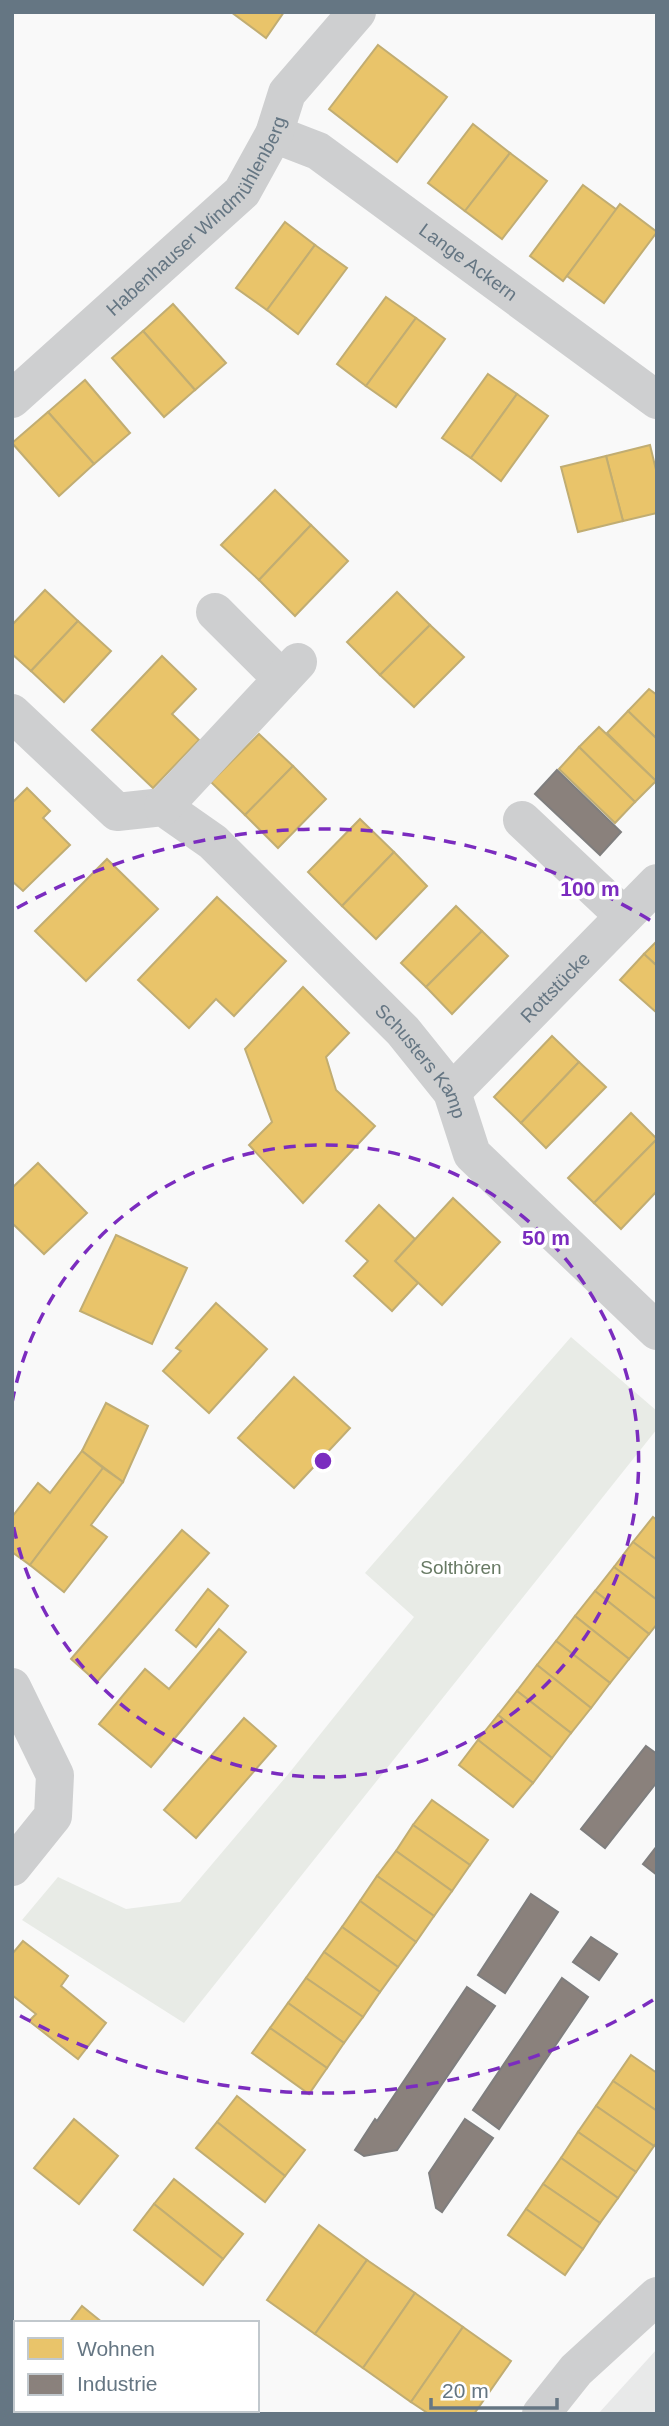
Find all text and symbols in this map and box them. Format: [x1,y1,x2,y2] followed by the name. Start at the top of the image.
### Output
[102,114,289,320] street label: Habenhauser Windmühlenberg
[415,219,522,304] street label: Lange Ackern
[560,877,620,900] text: 100 m
[516,948,594,1026] street label: Rottstücke
[371,999,470,1121] street label: Schusters Kamp
[522,1226,570,1249] text: 50 m
[311,1449,335,1473] centre of rings
[420,1557,502,1578] park label: Solthören
[14,2321,259,2412] legend
[77,2337,155,2360] text: Wohnen
[431,2366,557,2410] scale bar
[77,2372,158,2395] text: Industrie
[442,2379,489,2402] text: 20 m

